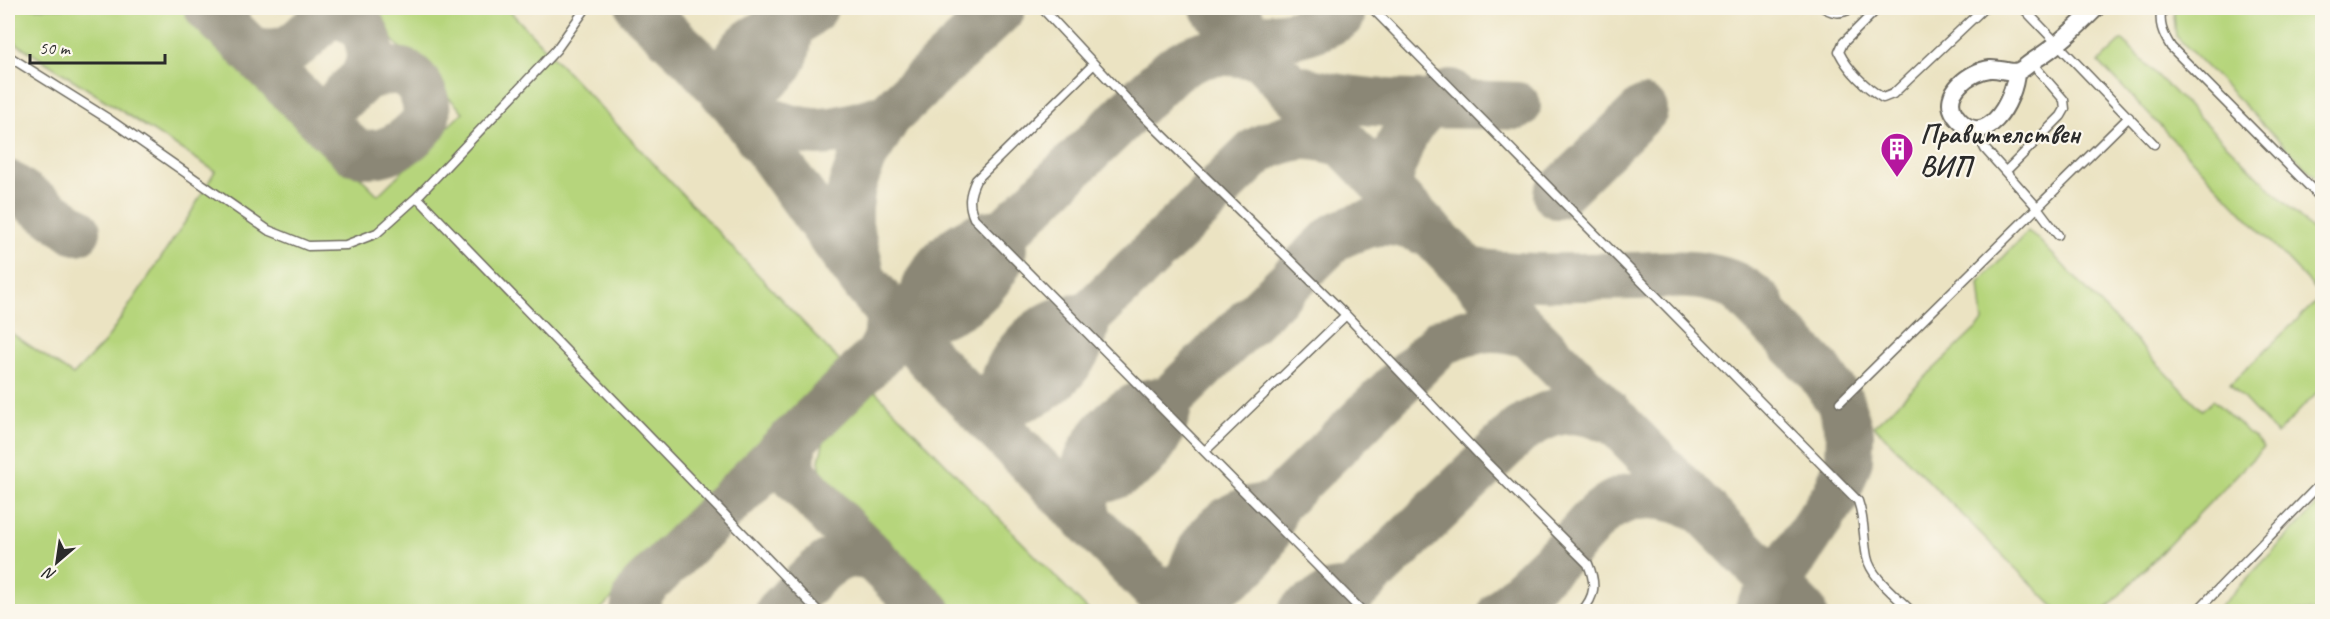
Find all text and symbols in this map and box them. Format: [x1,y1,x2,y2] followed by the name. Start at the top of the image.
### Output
[30,27,165,65] scale bar
[39,37,72,59] text: 50 m
[1920,116,2082,183] place label: Правителствен ВИП
[1879,131,1915,178] building icon: Правителствен ВИП
[27,532,87,592] north arrow
[38,562,59,585] text: N

